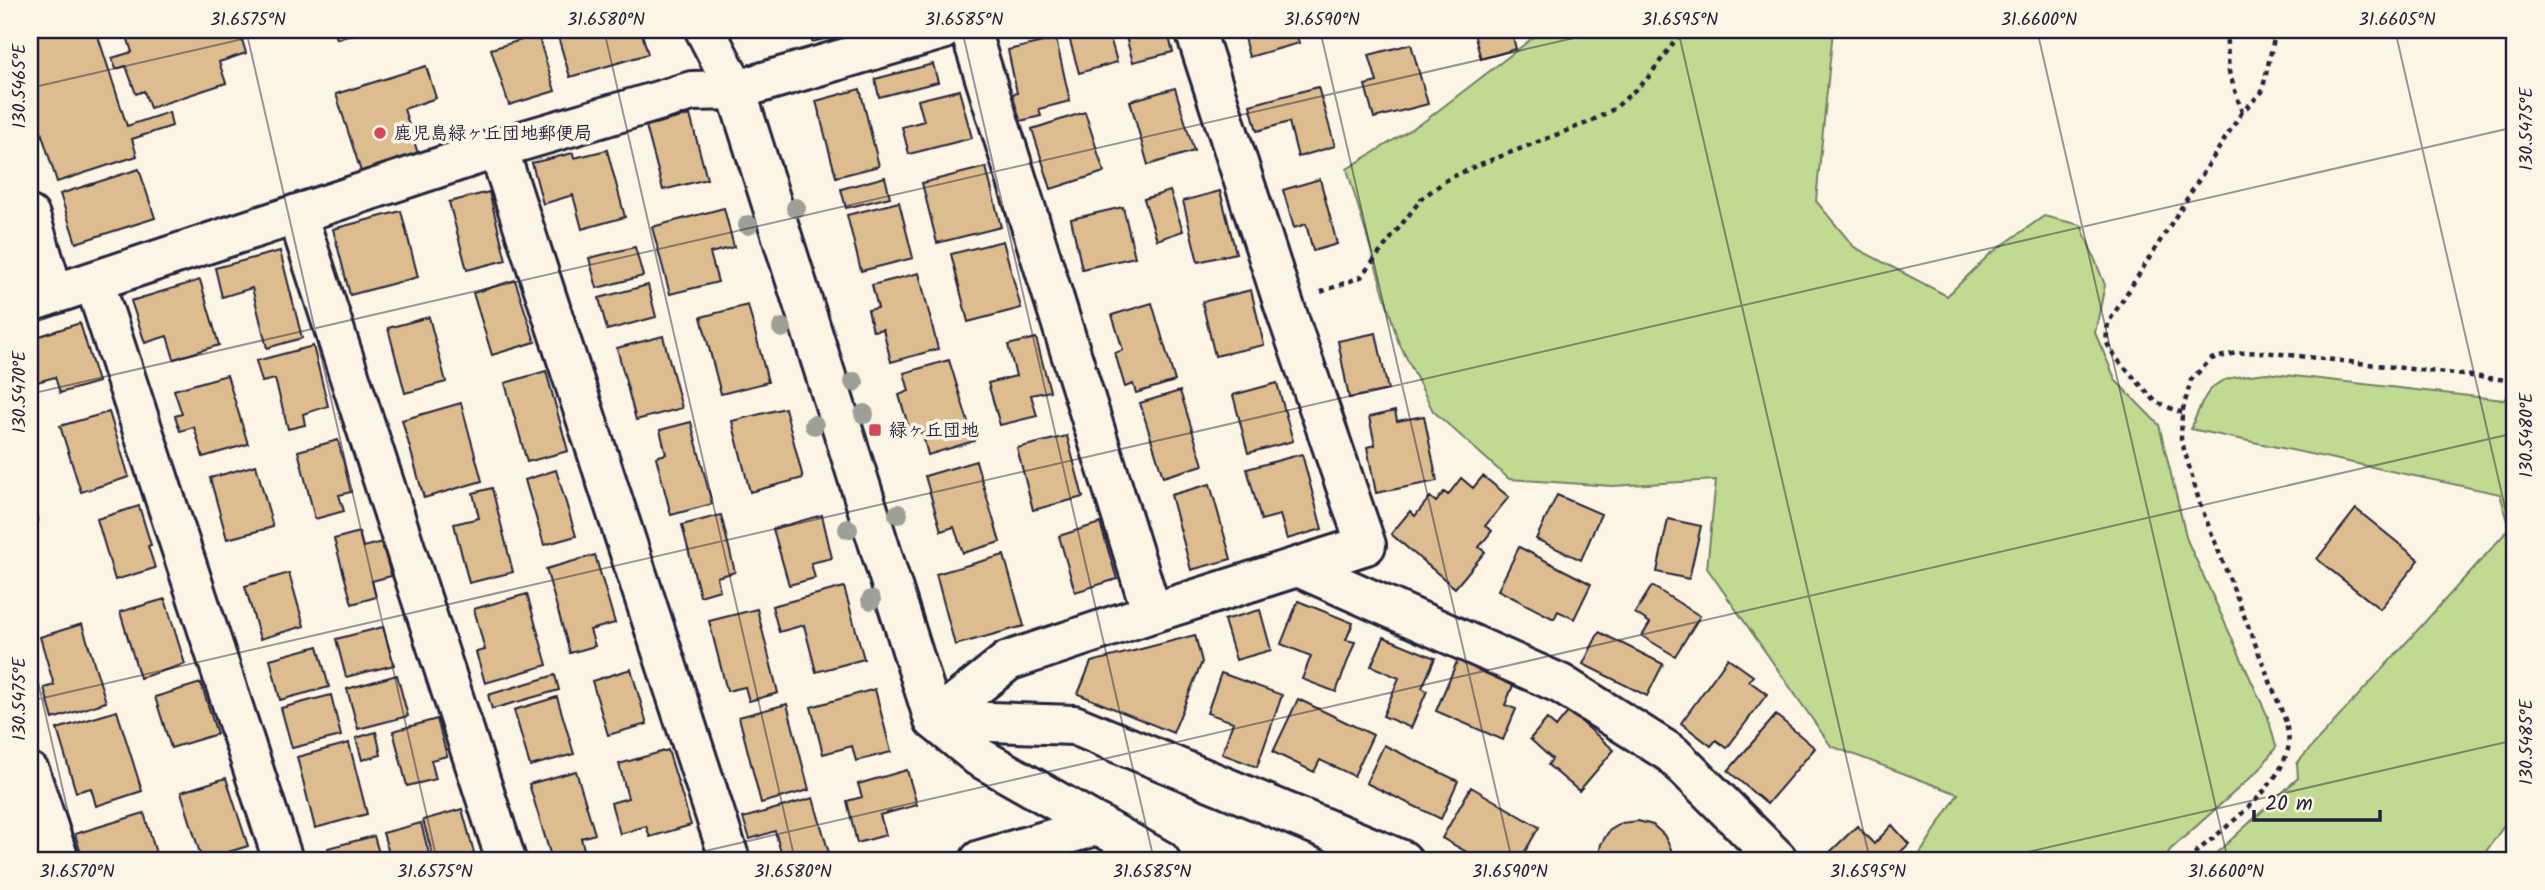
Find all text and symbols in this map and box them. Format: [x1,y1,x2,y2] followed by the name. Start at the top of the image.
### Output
[210,6,286,35] text: 31.6575°N
[567,6,645,35] text: 31.6580°N
[925,6,1003,35] text: 31.6585°N
[1284,6,1360,35] text: 31.6590°N
[1642,6,1718,35] text: 31.6595°N
[2001,6,2077,35] text: 31.6600°N
[2358,6,2436,35] text: 31.6605°N
[6,43,35,129] text: 130.5465°E
[2513,87,2542,171] text: 130.5475°E
[394,120,592,149] place label: 鹿児島緑ヶ丘団地郵便局
[372,125,388,141] marker: 鹿児島緑ヶ丘団地郵便局
[6,350,35,433] text: 130.5470°E
[2513,392,2542,478] text: 130.5480°E
[889,417,979,446] place label: 緑ヶ丘団地
[867,422,883,438] marker: 緑ヶ丘団地
[6,657,35,741] text: 130.5475°E
[2513,699,2542,785] text: 130.5485°E
[2254,778,2380,822] scale bar
[2265,788,2313,821] text: 20 m
[39,858,115,887] text: 31.6570°N
[397,858,473,887] text: 31.6575°N
[754,858,832,887] text: 31.6580°N
[1113,858,1191,887] text: 31.6585°N
[1472,858,1548,887] text: 31.6590°N
[1830,858,1906,887] text: 31.6595°N
[2188,858,2264,887] text: 31.6600°N

